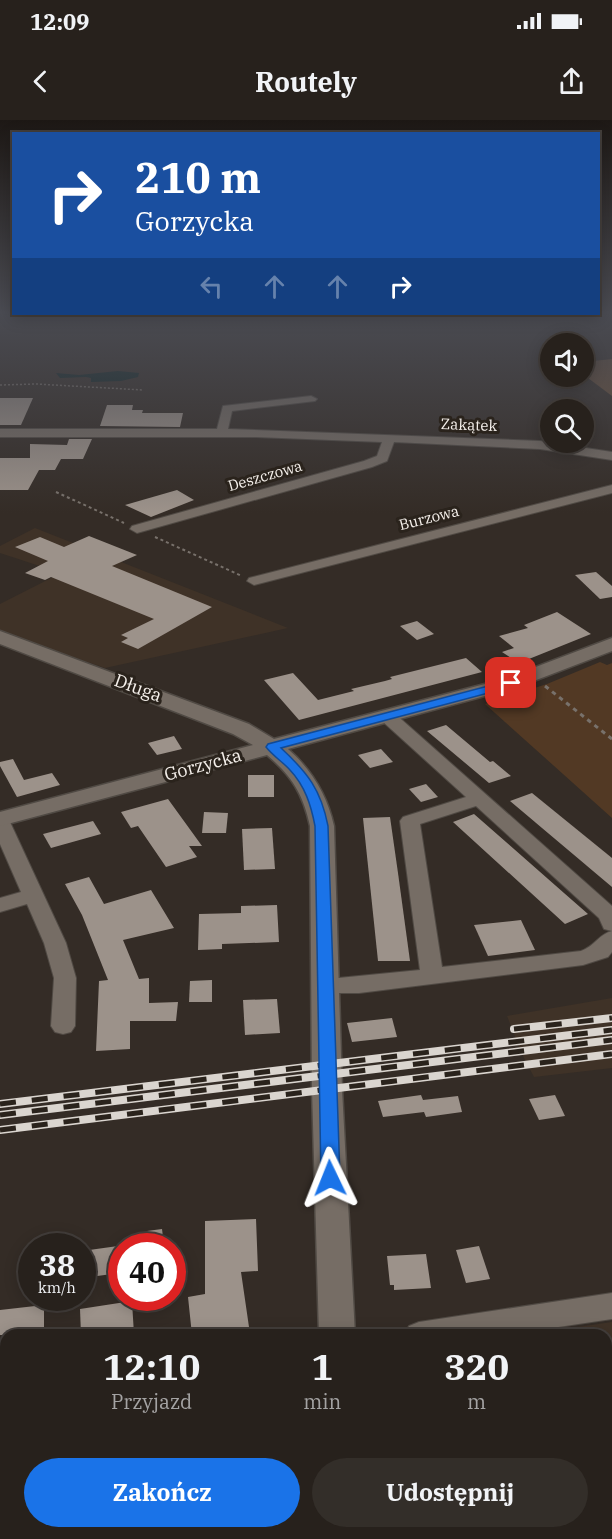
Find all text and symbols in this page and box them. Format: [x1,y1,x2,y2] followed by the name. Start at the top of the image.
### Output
[30,7,89,36] text: 12:09
[255,64,357,99] text: Routely
[24,65,57,98] icon: back
[555,65,588,98] icon: share
[135,150,261,205] text: 210 m
[36,156,114,234] icon: right
[135,203,254,238] text: Gorzycka
[195,270,228,303] icon: left
[258,270,291,303] icon: ahead
[321,270,354,303] icon: ahead
[384,270,417,303] icon: right
[540,333,594,453] map controls
[540,333,594,387] button: sound
[540,399,594,453] button: search
[440,414,498,435] street label: Zakątek
[226,456,304,495] street label: Deszczowa
[397,501,461,534] street label: Burzowa
[485,657,536,708] pin
[494,666,527,699] icon: arrive
[111,668,165,707] street label: Długa
[162,743,244,786] street label: Gorzycka
[298,1146,362,1210] position arrow
[108,1233,186,1311] speed limit sign: 40
[39,1245,75,1284] text: 38
[38,1278,76,1297] text: km/h
[103,1343,200,1390] text: 12:10
[311,1343,333,1390] text: 1
[444,1343,509,1390] text: 320
[111,1388,192,1415] text: Przyjazd
[303,1388,341,1415] text: min
[467,1388,486,1415] text: m
[24,1458,300,1527] button: Zakończ
[312,1458,588,1527] button: Udostępnij

